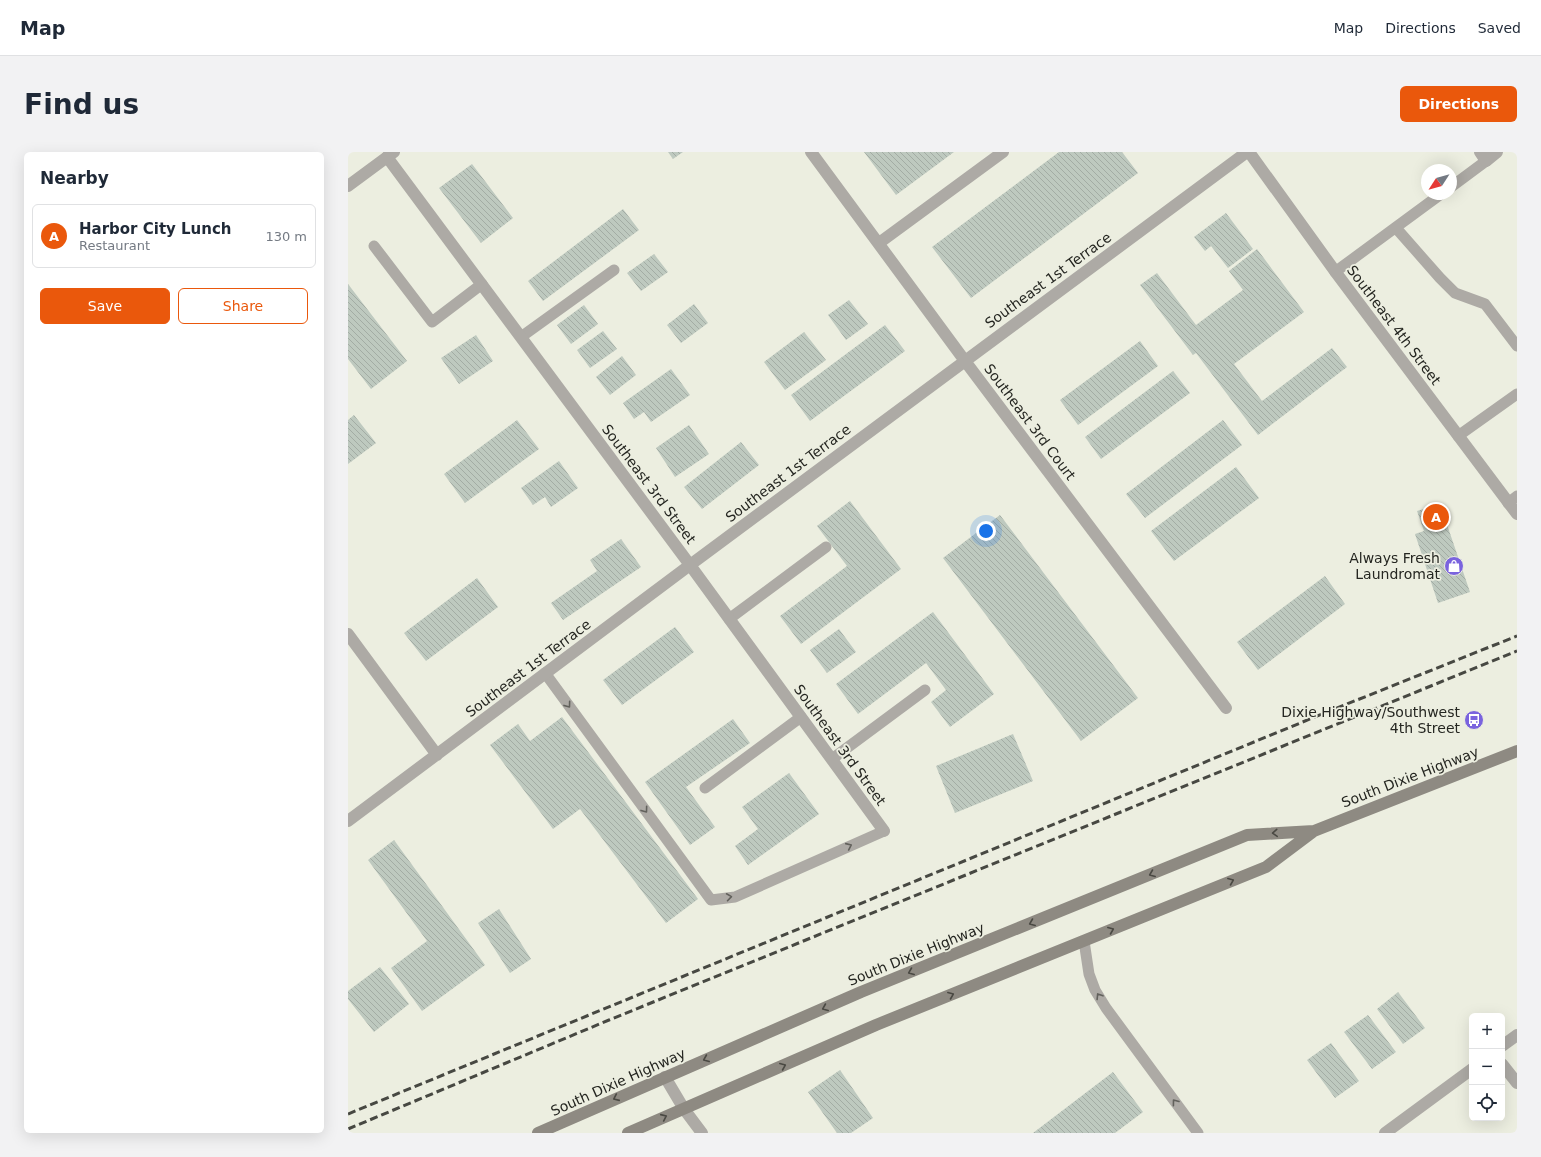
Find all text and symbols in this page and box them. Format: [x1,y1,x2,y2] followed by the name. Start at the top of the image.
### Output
[20,17,65,39] text: Map
[1334,20,1363,36] text: Map
[1385,20,1456,36] text: Directions
[1478,20,1521,36] text: Saved
[1400,86,1517,122] button: Directions
[24,88,139,121] text: Find us
[1421,164,1457,200] north arrow
[40,168,109,188] text: Nearby
[79,220,232,238] text: Harbor City Lunch
[49,229,59,244] text: A
[265,229,307,244] text: 130 m
[982,229,1114,331] street label: Southeast 1st Terrace
[79,238,150,253] text: Restaurant
[1344,262,1444,388] street label: Southeast 4th Street
[40,288,170,324] button: Save
[178,288,308,324] button: Share
[981,361,1079,484] street label: Southeast 3rd Court
[599,421,699,547] street label: Southeast 3rd Street
[722,421,854,525] street label: Southeast 1st Terrace
[1423,502,1449,532] pin: A
[976,521,996,541] your location
[1349,550,1441,582] place label: Always Fresh Laundromat
[1443,555,1465,577] shop icon: Always Fresh Laundromat
[462,616,594,720] street label: Southeast 1st Terrace
[791,681,890,809] street label: Southeast 3rd Street
[564,701,571,708] one-way arrow
[1281,704,1461,736] place label: Dixie Highway/Southwest 4th Street
[1463,709,1485,731] bus stop icon: Dixie Highway/Southwest 4th Street
[1339,743,1481,811] street label: South Dixie Highway
[640,806,648,813] one-way arrow
[1272,829,1278,838] one-way arrow
[845,843,852,851] one-way arrow
[1149,869,1156,877] one-way arrow
[1227,878,1235,886] one-way arrow
[726,893,732,902] one-way arrow
[1028,918,1035,926] one-way arrow
[846,919,986,989] street label: South Dixie Highway
[1106,927,1114,935] one-way arrow
[908,967,915,975] one-way arrow
[948,991,955,999] one-way arrow
[1096,993,1104,1000] one-way arrow
[822,1003,830,1011] one-way arrow
[1469,1013,1505,1121] map controls
[1469,1013,1505,1049] button: +
[548,1045,688,1119] street label: South Dixie Highway
[1469,1049,1505,1085] button: −
[703,1054,711,1062] one-way arrow
[780,1062,787,1070] one-way arrow
[1469,1085,1505,1121] button: locate
[613,1094,620,1102] one-way arrow
[1173,1099,1180,1106] one-way arrow
[660,1114,667,1122] one-way arrow

